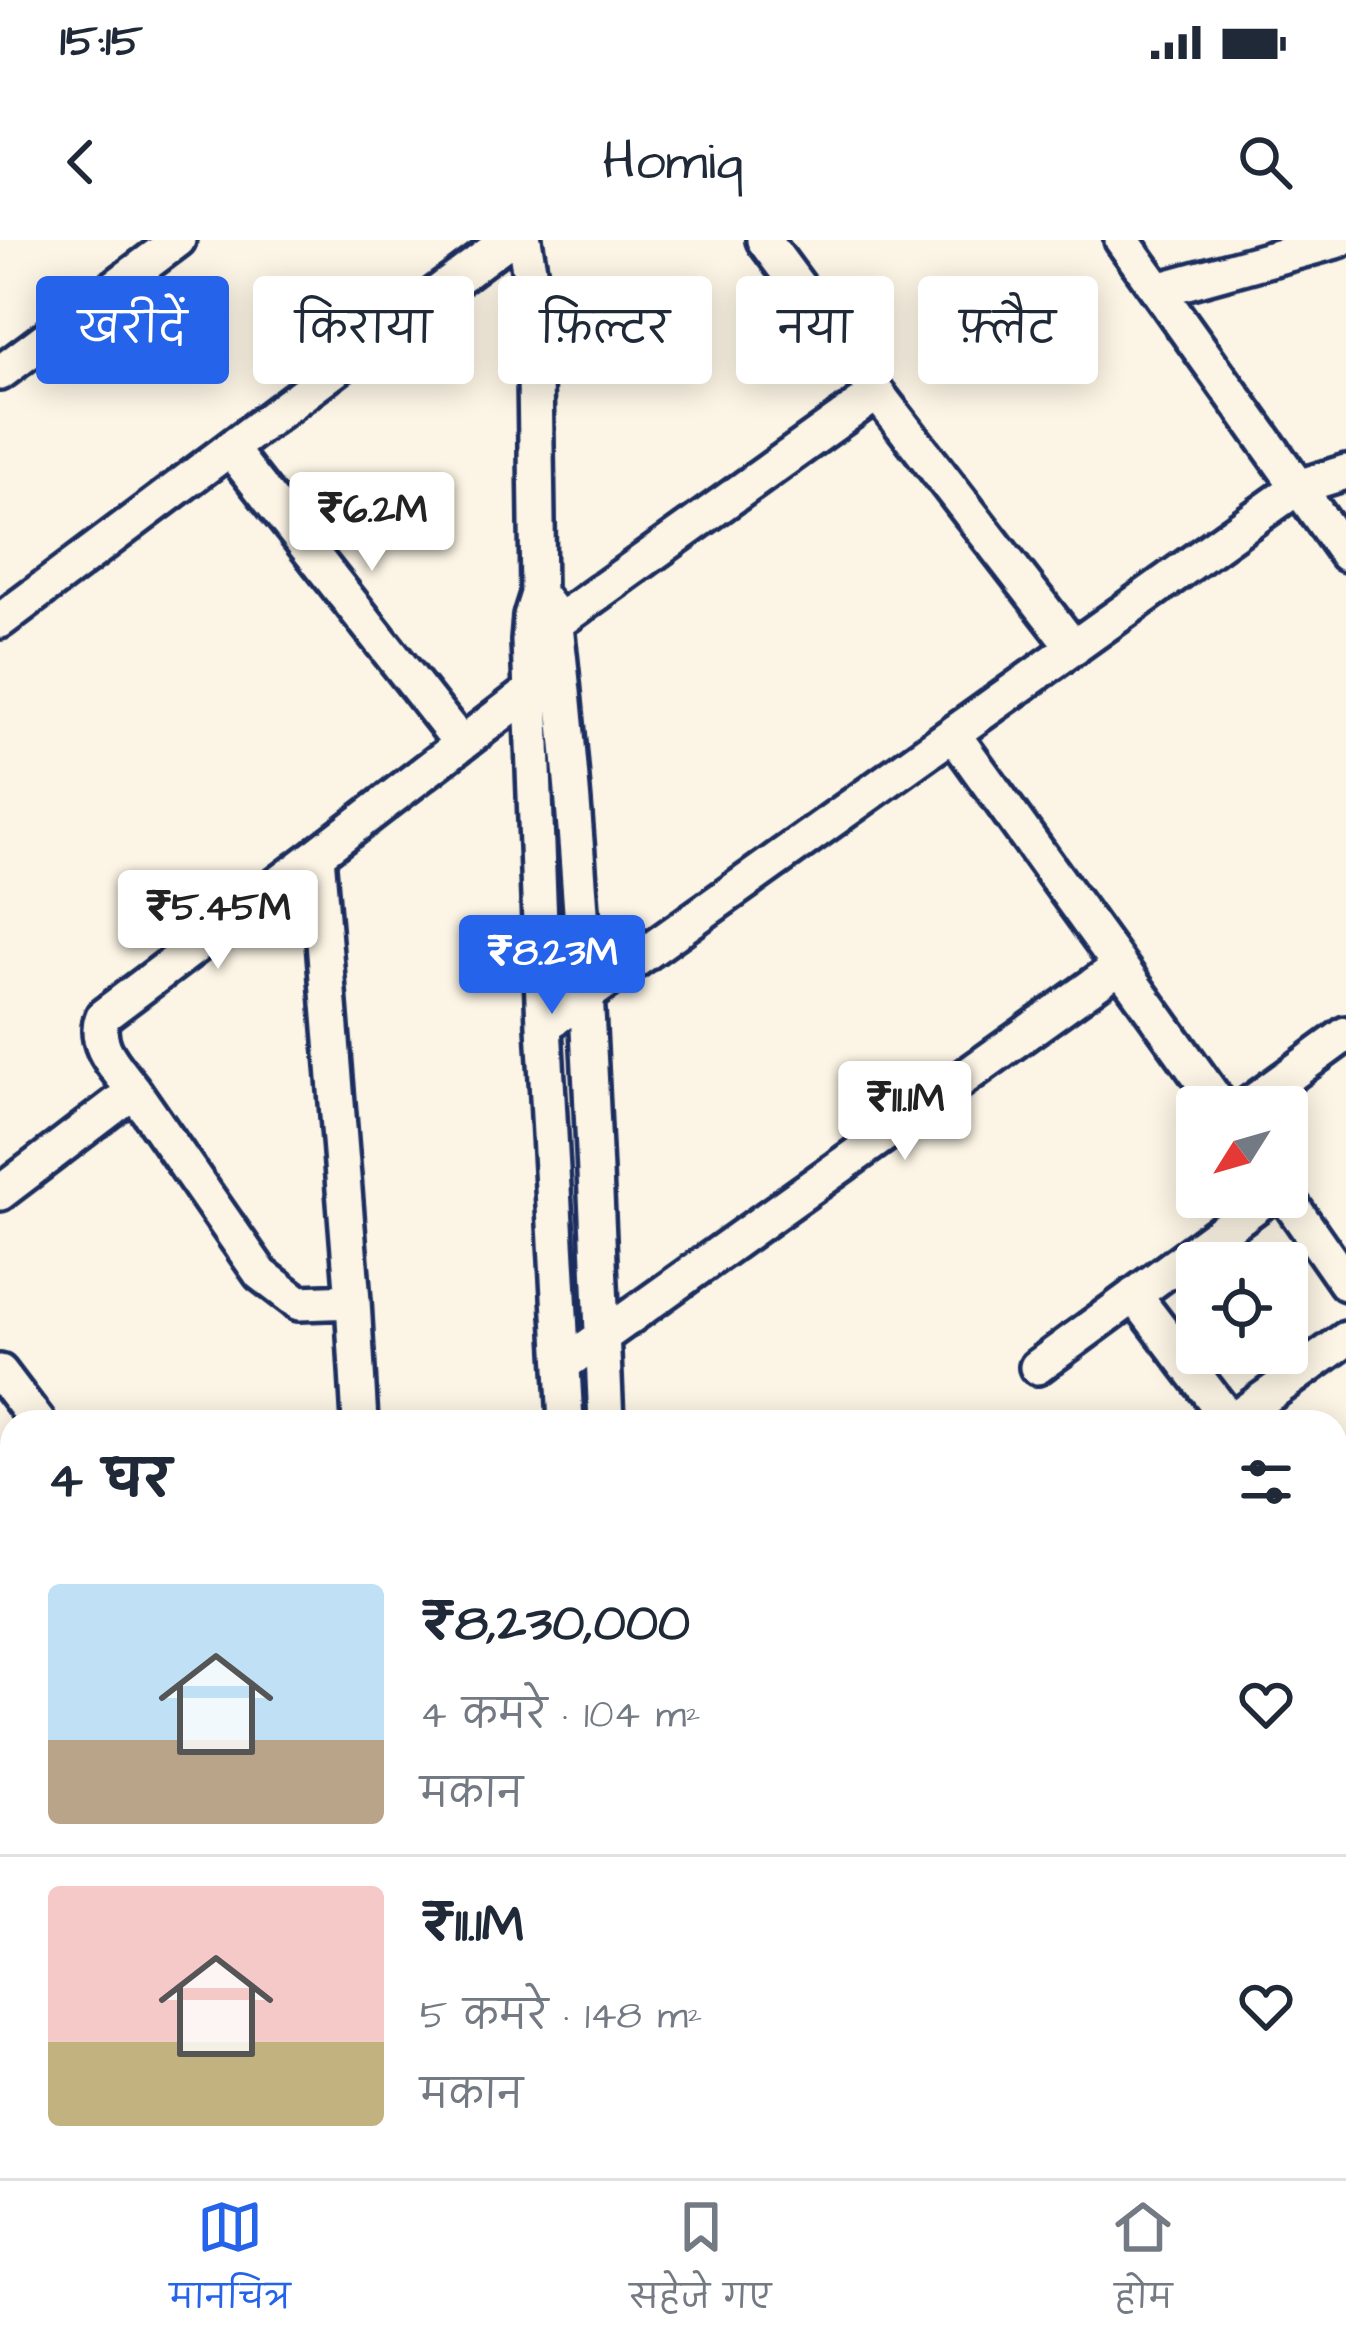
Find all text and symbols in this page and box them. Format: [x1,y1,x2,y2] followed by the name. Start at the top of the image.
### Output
[60,11,143,73] text: 15:15
[602,125,744,200] text: Homiq
[48,129,114,195] icon: back
[1232,129,1298,195] icon: search
[36,276,229,384] chip: खरीदें
[253,276,474,384] chip: किराया
[498,276,712,384] chip: फ़िल्टर
[736,276,894,384] chip: नया
[918,276,1098,384] chip: फ़्लैट
[288,472,456,574] pin: ₹6.2M
[316,484,428,538] text: ₹6.2M
[120,870,316,972] pin: ₹5.45M
[145,882,291,936] text: ₹5.45M
[454,915,650,1017] pin: ₹8.23M
[486,927,618,981] text: ₹8.23M
[807,1061,1003,1163] pin: ₹11.1M
[865,1073,945,1127] text: ₹11.1M
[1176,1086,1308,1218] north arrow
[1176,1086,1308,1374] map controls
[1176,1242,1308,1374] button: locate
[48,1446,171,1517] text: 4 घर
[1233,1449,1299,1515] icon: filters
[420,1589,690,1660] text: ₹8,230,000
[144,1632,288,1776] icon: home
[1233,1671,1299,1737] icon: heart
[420,1689,701,1743] text: 4 कमरे · 104 m²
[420,1768,523,1822] text: मकान
[420,1890,524,1961] text: ₹11.1M
[144,1934,288,2078] icon: home
[1233,1973,1299,2039] icon: heart
[420,1990,702,2044] text: 5 कमरे · 148 m²
[420,2069,523,2123] text: मकान
[170,2194,291,2333] tab: मानचित्र
[630,2194,771,2333] tab: सहेजे गए
[1110,2194,1176,2333] tab: होम

